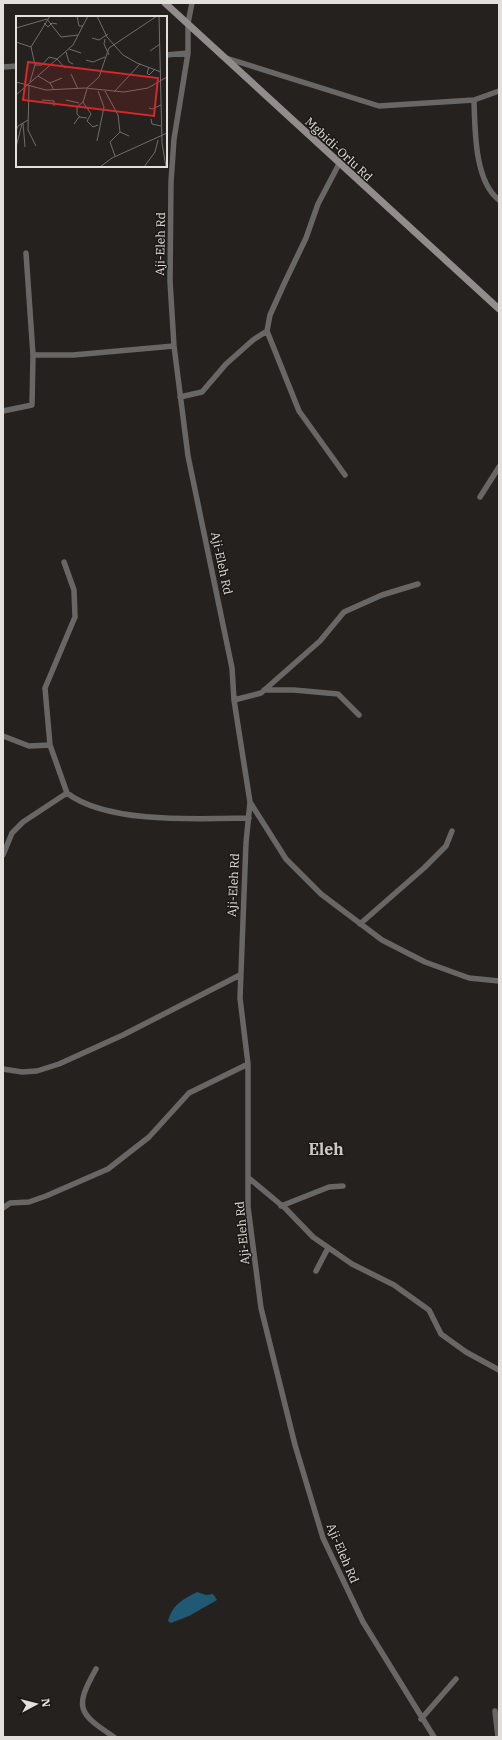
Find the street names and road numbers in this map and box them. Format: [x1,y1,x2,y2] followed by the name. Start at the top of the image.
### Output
[302,114,376,184] street label: Mgbidi-Orlu Rd
[152,212,168,276] street label: Aji-Eleh Rd
[208,530,236,596] street label: Aji-Eleh Rd
[224,853,242,917] street label: Aji-Eleh Rd
[232,1201,252,1265] street label: Aji-Eleh Rd
[324,1521,362,1585] street label: Aji-Eleh Rd

